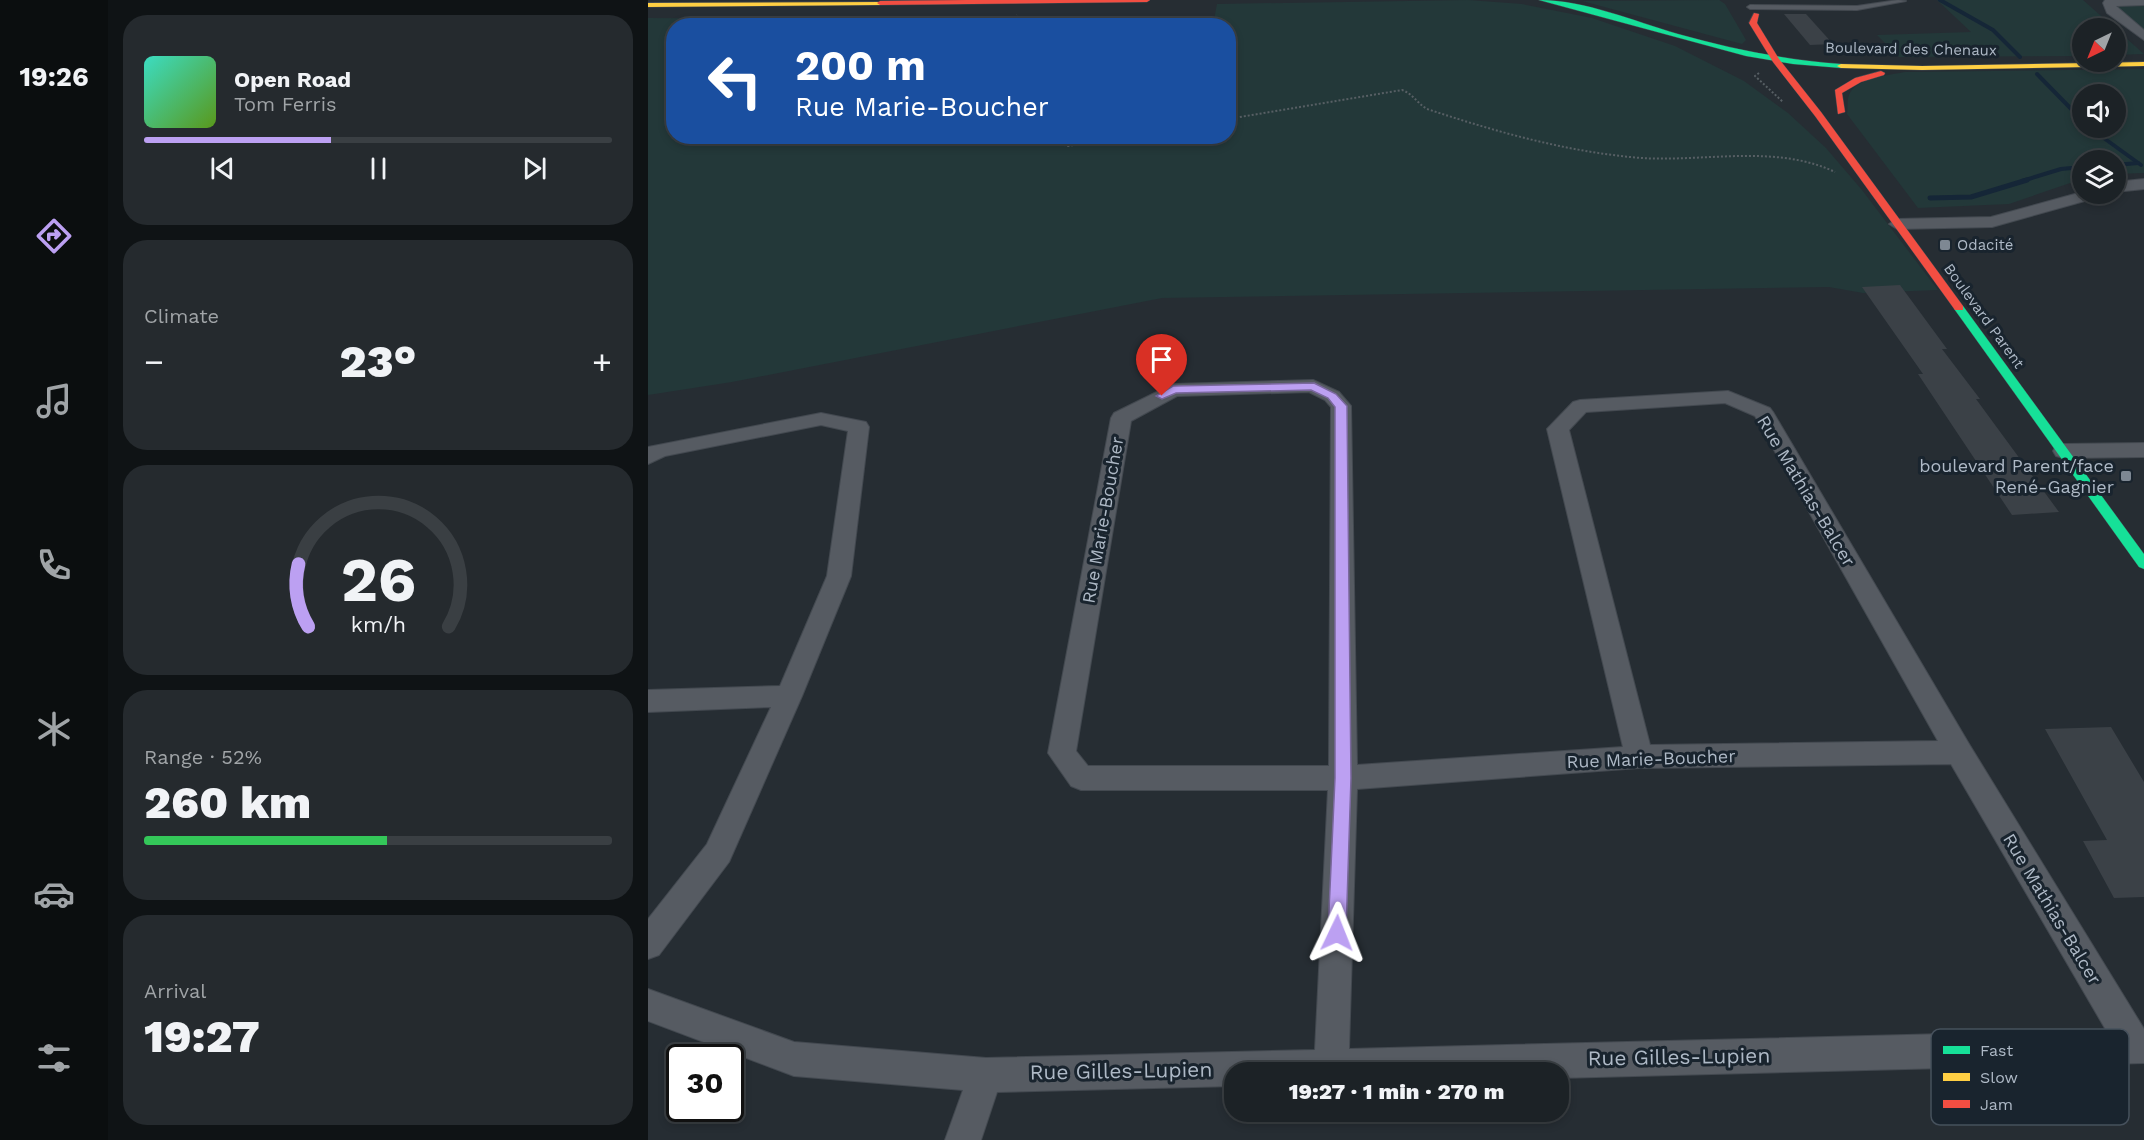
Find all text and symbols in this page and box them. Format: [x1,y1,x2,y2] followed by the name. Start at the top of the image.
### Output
[2072,18,2126,72] north arrow
[2072,18,2126,204] map controls
[1825,39,1997,59] street label: Boulevard des Chenaux
[795,41,926,90] text: 200 m
[696,42,774,120] icon: left
[19,61,89,93] text: 19:26
[234,67,351,92] text: Open Road
[2072,84,2126,138] button: sound
[795,91,1049,123] text: Rue Marie-Boucher
[234,92,337,116] text: Tom Ferris
[2072,150,2126,204] button: layers
[206,152,239,185] icon: previous
[362,152,395,185] icon: pause
[518,152,551,185] icon: next
[33,215,75,257] icon: directions
[1957,236,2013,254] place label: Odacité
[1938,238,1952,252] marker: Odacité
[1940,260,2028,373] street label: Boulevard Parent
[144,304,219,328] text: Climate
[1136,334,1187,396] pin
[340,335,416,388] text: 23°
[144,342,164,381] text: −
[592,342,612,381] text: +
[1145,343,1178,376] icon: arrive
[33,380,75,422] icon: music
[1753,412,1860,570] street label: Rue Mathias-Balcer
[1077,435,1128,605] street label: Rue Marie-Boucher
[1919,455,2114,497] place label: boulevard Parent/face René-Gagnier
[2119,469,2133,483] marker: boulevard Parent/face René-Gagnier
[340,543,416,616] text: 26
[33,544,75,586] icon: phone
[350,612,406,637] text: km/h
[33,708,75,750] icon: climate
[144,745,262,769] text: Range · 52%
[1566,745,1736,772] street label: Rue Marie-Boucher
[144,776,311,829] text: 260 km
[1999,830,2106,988] street label: Rue Mathias-Balcer
[33,873,75,915] icon: car
[1305,901,1369,965] position arrow
[144,979,206,1003] text: Arrival
[144,1010,260,1063] text: 19:27
[1931,1029,2129,1125] legend
[33,1037,75,1079] icon: filters
[1980,1041,2013,1060] text: Fast
[1587,1042,1771,1071] street label: Rue Gilles-Lupien
[666,1044,744,1122] speed limit sign: 30
[1029,1056,1213,1085] street label: Rue Gilles-Lupien
[1980,1068,2018,1087] text: Slow
[1289,1079,1504,1104] text: 19:27 · 1 min · 270 m
[1980,1095,2013,1114] text: Jam

